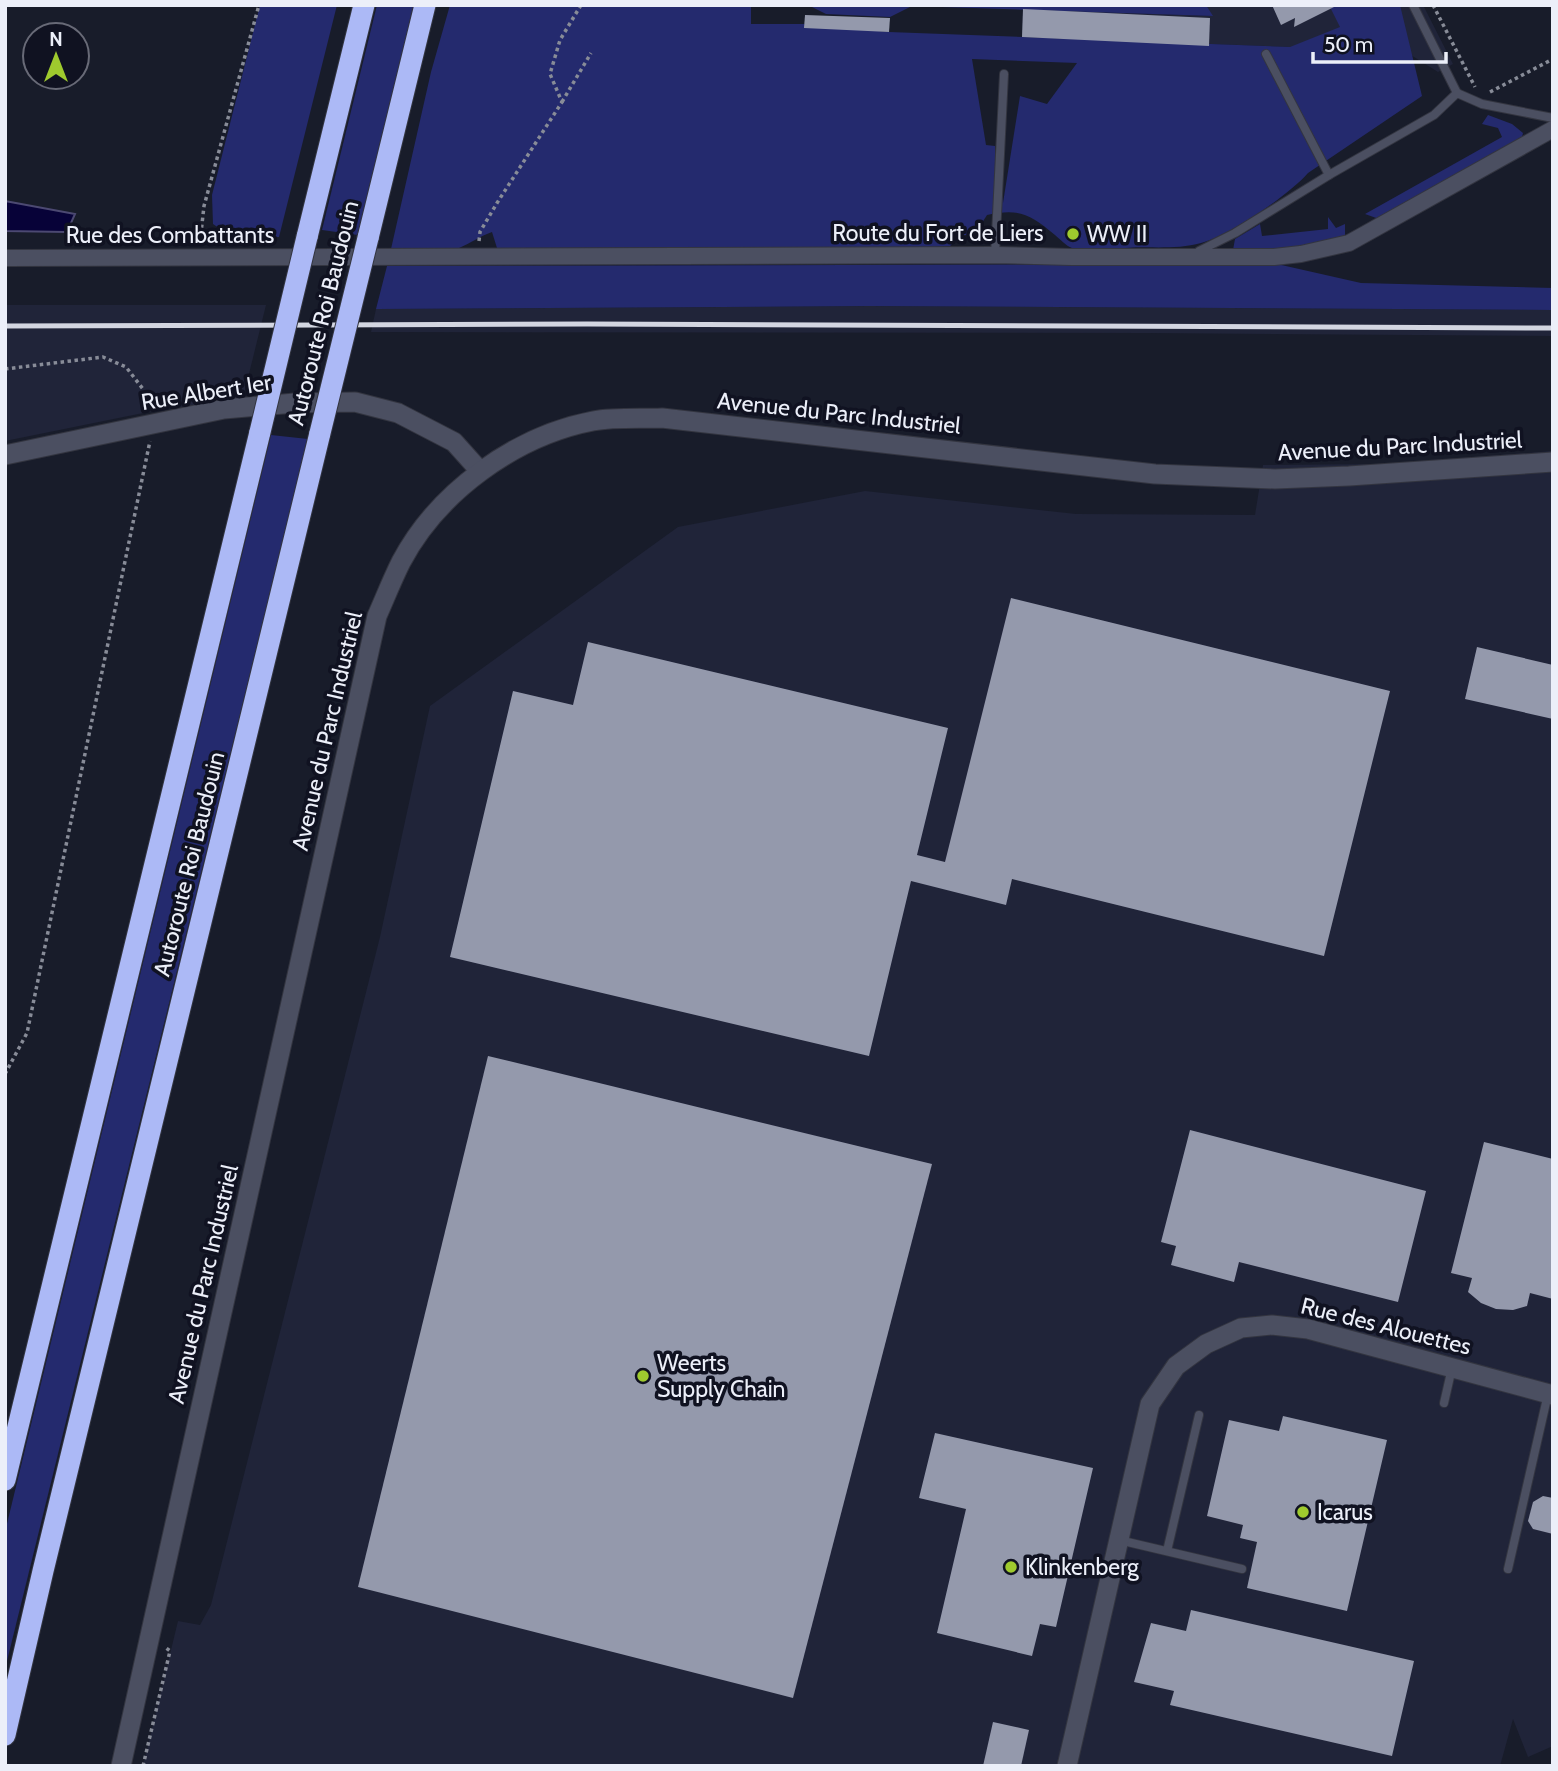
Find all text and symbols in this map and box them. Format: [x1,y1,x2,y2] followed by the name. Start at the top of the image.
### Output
[21,21,91,91] north arrow
[1313,21,1446,65] scale bar
[49,28,63,51] text: N
[1324,32,1373,57] text: 50 m
[282,198,364,428] street label: Autoroute Roi Baudouin
[832,219,1044,247] street label: Route du Fort de Liers
[1087,220,1147,248] place label: WW II
[66,221,274,249] street label: Rue des Combattants
[1065,226,1081,242] marker: WW II
[139,368,274,416] street label: Rue Albert Ier
[716,386,963,440] street label: Avenue du Parc Industriel
[1277,426,1523,466] street label: Avenue du Parc Industriel
[286,608,368,853] street label: Avenue du Parc Industriel
[148,749,230,979] street label: Autoroute Roi Baudouin
[162,1161,244,1406] street label: Avenue du Parc Industriel
[1298,1291,1474,1361] street label: Rue des Alouettes
[657,1349,785,1403] place label: Weerts Supply Chain
[635,1368,651,1384] marker: Weerts Supply Chain
[1317,1498,1373,1526] place label: Icarus
[1295,1504,1311,1520] marker: Icarus
[1025,1553,1139,1581] place label: Klinkenberg
[1003,1559,1019,1575] marker: Klinkenberg

